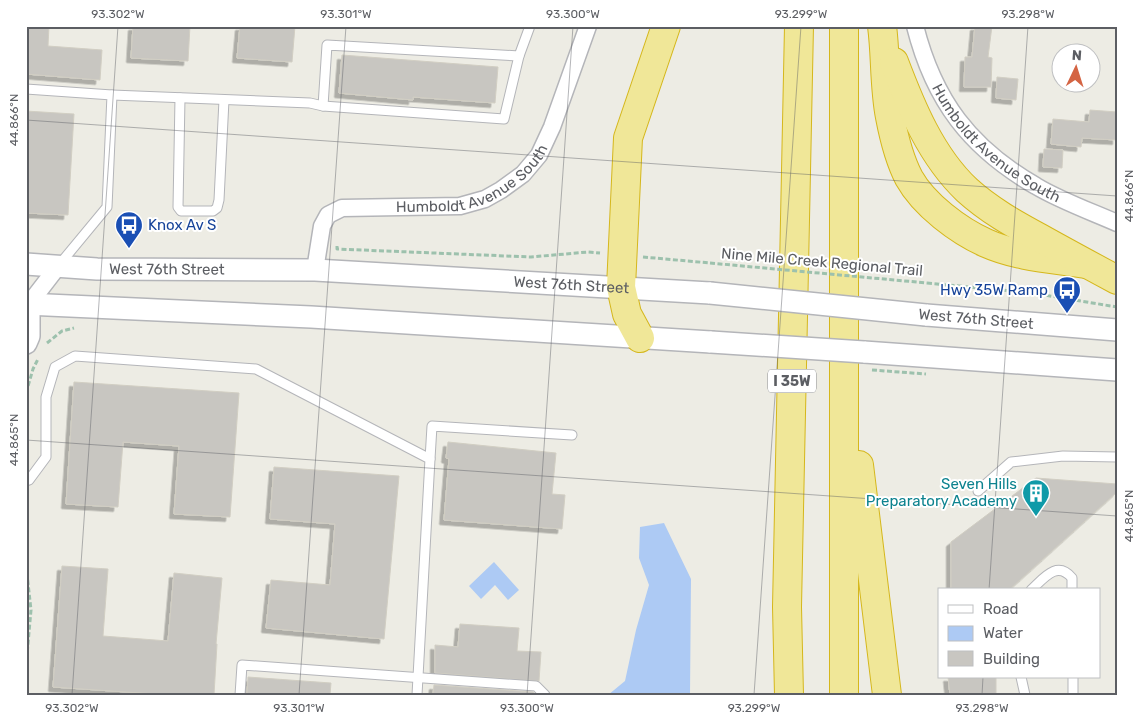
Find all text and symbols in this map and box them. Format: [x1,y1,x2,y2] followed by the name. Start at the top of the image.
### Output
[91,7,145,21] text: 93.302°W
[320,7,372,21] text: 93.301°W
[546,7,600,21] text: 93.300°W
[775,7,828,21] text: 93.299°W
[1001,7,1055,21] text: 93.298°W
[1050,42,1100,92] north arrow
[1071,47,1082,64] text: N
[928,81,1063,206] street label: Humboldt Avenue South
[7,94,21,146] text: 44.866°N
[396,142,551,216] street label: Humboldt Avenue South
[1122,170,1136,222] text: 44.866°N
[114,210,144,249] bus stop icon: Knox Av S
[148,216,216,234] place label: Knox Av S
[720,244,924,280] street label: Nine Mile Creek Regional Trail
[109,260,225,279] street label: West 76th Street
[513,273,630,297] street label: West 76th Street
[1052,275,1082,314] bus stop icon: Hwy 35W Ramp
[940,281,1048,299] place label: Hwy 35W Ramp
[918,305,1034,333] street label: West 76th Street
[768,370,816,392] road number: I 35W
[7,414,21,466] text: 44.865°N
[866,475,1017,510] place label: Seven Hills Preparatory Academy
[1021,478,1051,517] building icon: Seven Hills Preparatory Academy
[1122,490,1136,542] text: 44.865°N
[938,588,1100,678] legend
[983,600,1019,618] text: Road
[983,624,1023,642] text: Water
[983,650,1040,668] text: Building
[45,701,99,715] text: 93.302°W
[273,701,325,715] text: 93.301°W
[500,701,554,715] text: 93.300°W
[728,701,781,715] text: 93.299°W
[955,701,1009,715] text: 93.298°W

